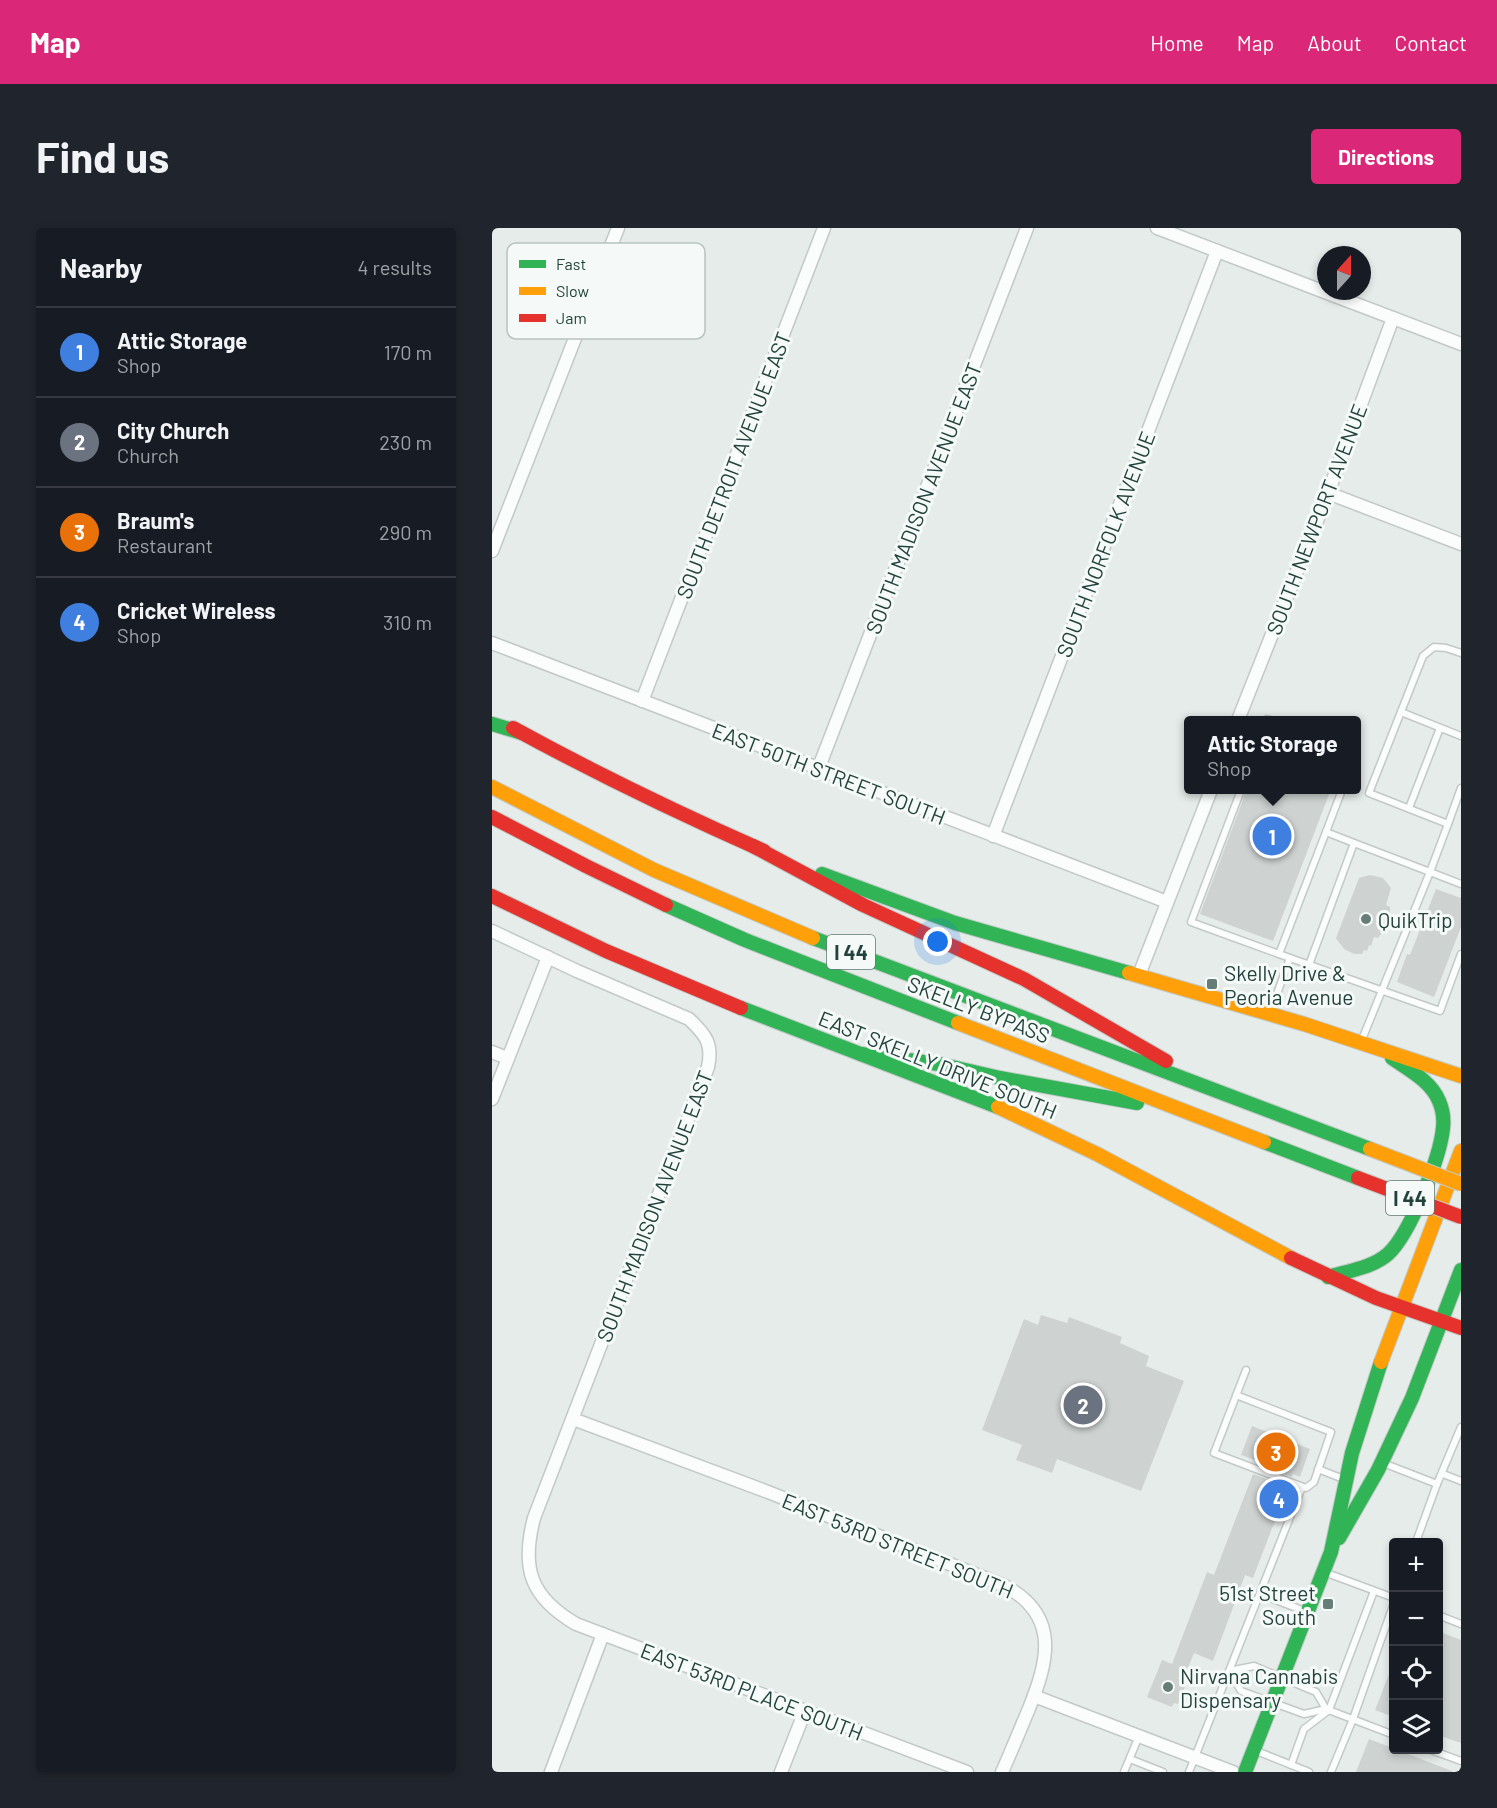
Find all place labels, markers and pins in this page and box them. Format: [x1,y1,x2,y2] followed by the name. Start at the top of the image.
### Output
[1252,814,1292,858] pin: 1
[1378,907,1453,932] place label: QuikTrip
[1359,912,1373,926] marker: QuikTrip
[1224,960,1353,1009] place label: Skelly Drive & Peoria Avenue
[1205,977,1219,991] marker: Skelly Drive & Peoria Avenue
[1064,1382,1102,1428] pin: 2
[1256,1430,1296,1474] pin: 3
[1260,1476,1298,1522] pin: 4
[1219,1580,1316,1629] place label: 51st Street South
[1321,1597,1335,1611] marker: 51st Street South
[1180,1663,1338,1712] place label: Nirvana Cannabis Dispensary
[1161,1680,1175,1694] marker: Nirvana Cannabis Dispensary

